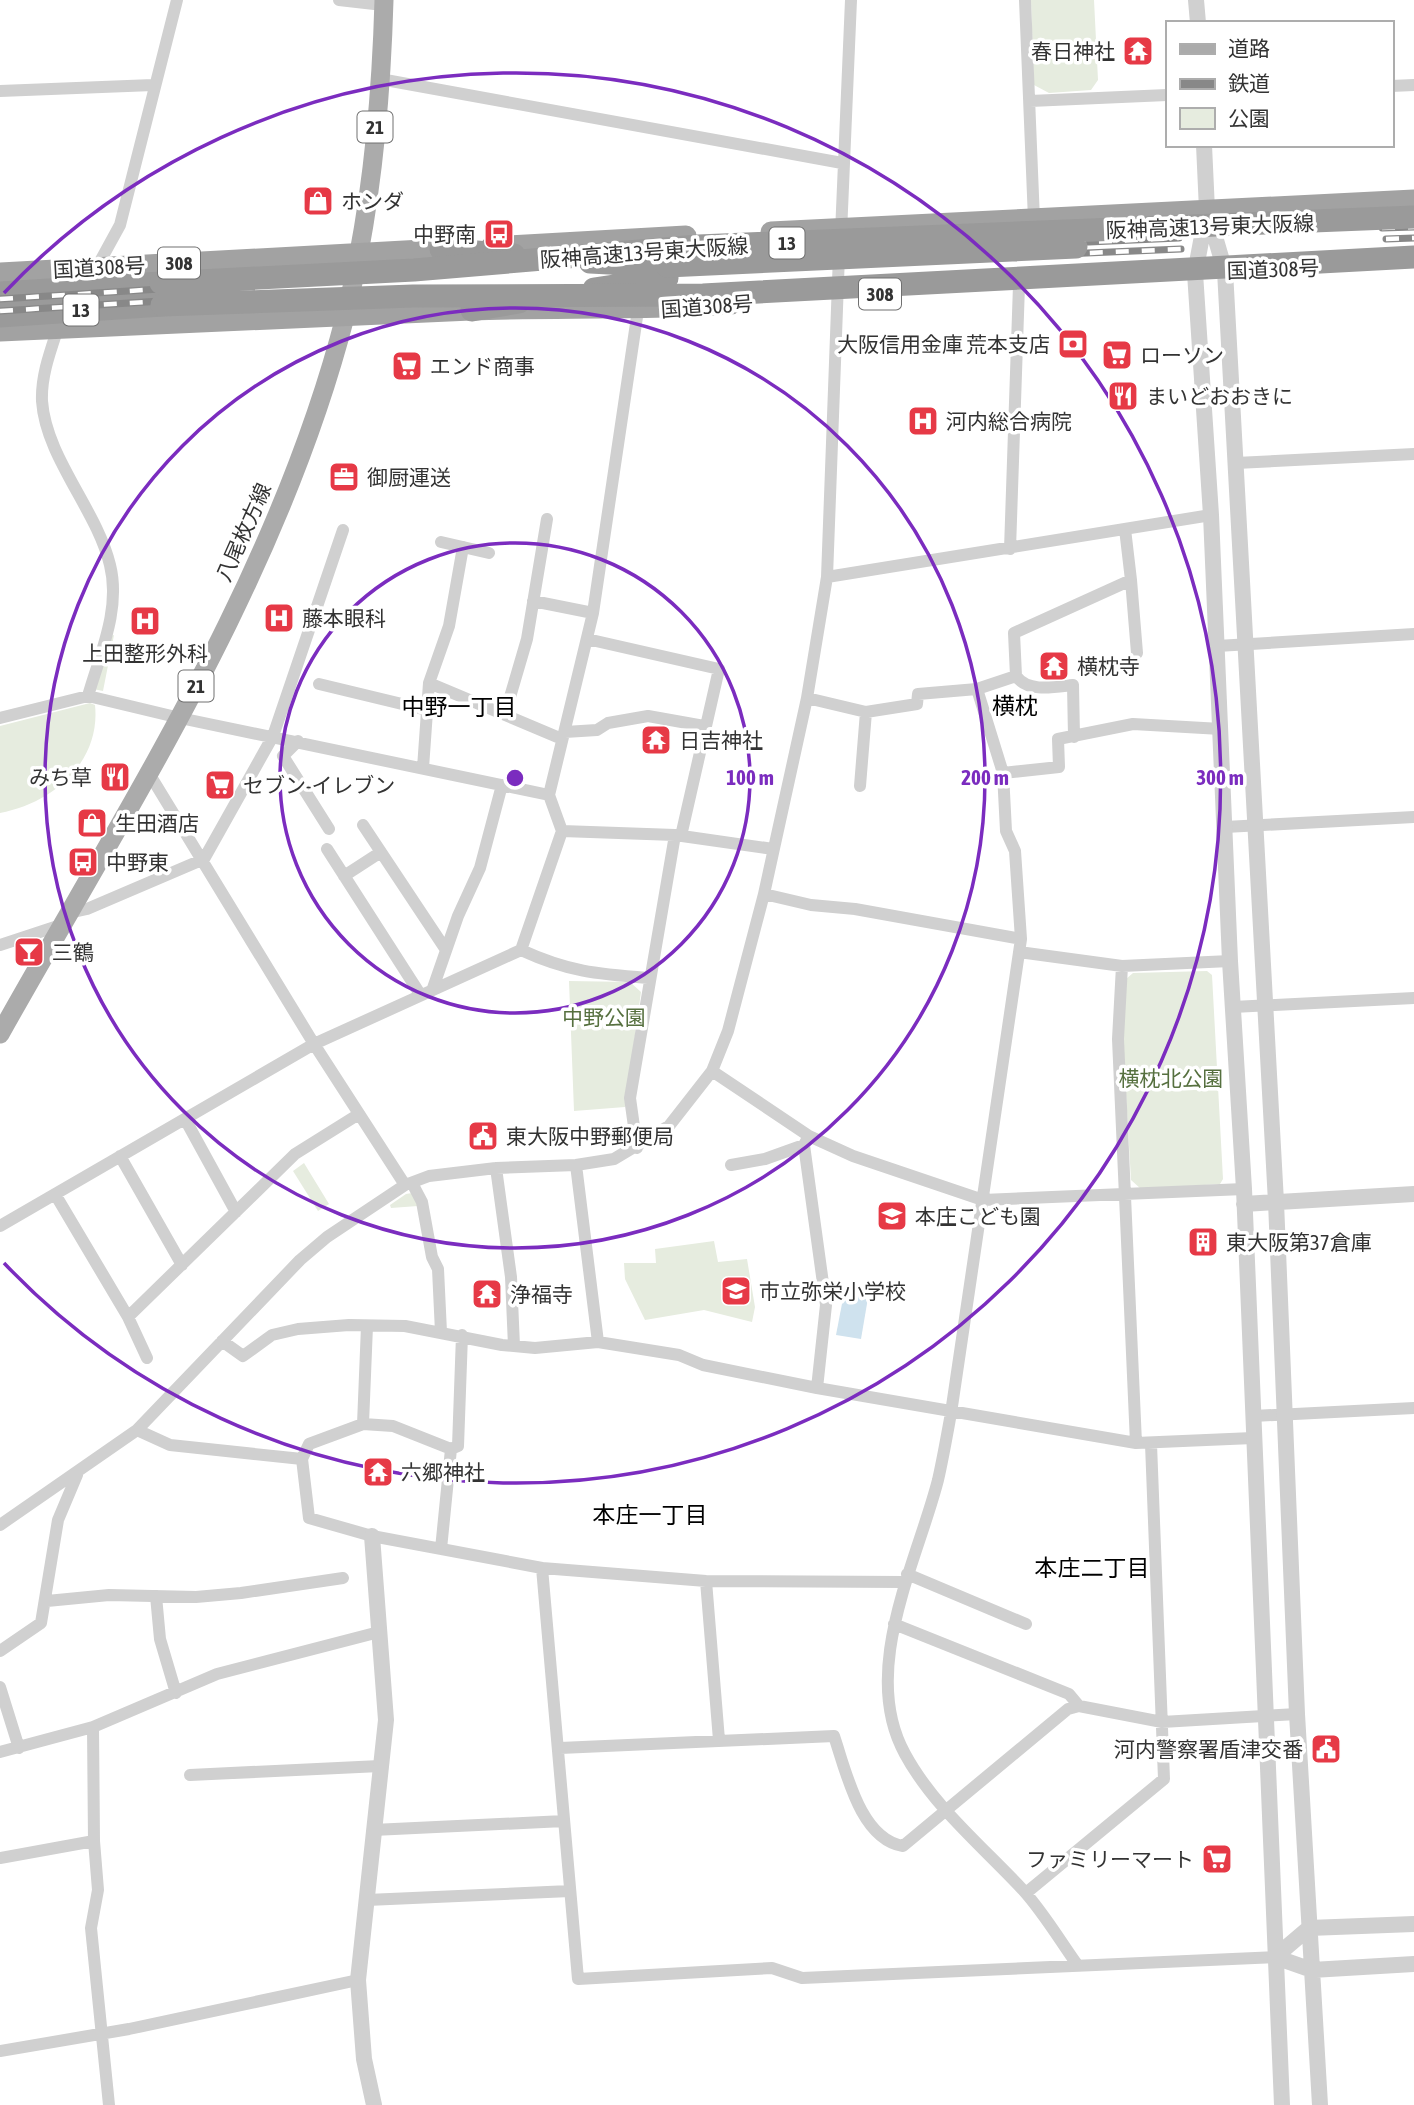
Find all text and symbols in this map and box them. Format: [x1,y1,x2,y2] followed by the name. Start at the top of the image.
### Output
[1166,21,1393,147] legend
[1121,34,1155,68] temple icon: 春日神社
[1228,36,1270,60] text: 道路
[1031,39,1115,63] place label: 春日神社
[1228,71,1270,95] text: 鉄道
[1228,106,1270,130] text: 公園
[358,111,392,142] road number: 21
[301,184,335,218] shop icon: ホンダ
[341,189,404,213] place label: ホンダ
[1105,210,1315,242] street label: 阪神高速13号東大阪線
[482,217,516,251] bus stop icon: 中野南
[413,222,476,246] place label: 中野南
[770,228,804,258] road number: 13
[539,233,749,271] street label: 阪神高速13号東大阪線
[158,247,200,278] road number: 308
[52,253,146,281] street label: 国道308号
[1226,255,1320,283] street label: 国道308号
[859,278,901,310] road number: 308
[660,291,754,321] street label: 国道308号
[64,294,98,326] road number: 13
[1056,327,1090,361] bank icon: 大阪信用金庫 荒本支店
[837,332,1050,356] place label: 大阪信用金庫 荒本支店
[1100,338,1134,372] supermarket icon: ローソン
[1140,343,1224,367] place label: ローソン
[390,349,424,383] supermarket icon: エンド商事
[430,354,535,378] place label: エンド商事
[1106,379,1140,413] restaurant icon: まいどおおきに
[1146,384,1293,408] place label: まいどおおきに
[906,404,940,438] hospital icon: 河内総合病院
[946,409,1072,433] place label: 河内総合病院
[327,460,361,494] office icon: 御厨運送
[367,465,451,489] place label: 御厨運送
[211,479,275,585] street label: 八尾枚方線
[262,601,296,635] hospital icon: 藤本眼科
[128,604,162,638] hospital icon: 上田整形外科
[302,606,386,630] place label: 藤本眼科
[82,641,208,665] place label: 上田整形外科
[1037,649,1071,683] temple icon: 横枕寺
[1077,654,1140,678] place label: 横枕寺
[178,670,214,702] road number: 21
[992,693,1038,719] district label: 横枕
[402,694,517,720] district label: 中野一丁目
[639,723,673,757] temple icon: 日吉神社
[679,728,763,752] place label: 日吉神社
[98,760,132,794] restaurant icon: みち草
[29,765,92,789] place label: みち草
[726,765,774,789] text: 100 m
[961,765,1009,789] text: 200 m
[1196,765,1244,789] text: 300 m
[503,766,527,790] centre of rings
[203,768,237,802] supermarket icon: セブン-イレブン
[243,773,395,797] place label: セブン-イレブン
[75,806,109,840] shop icon: 生田酒店
[115,811,199,835] place label: 生田酒店
[66,845,100,879] bus stop icon: 中野東
[106,850,169,874] place label: 中野東
[12,935,46,969] bar icon: 三鶴
[52,940,94,964] place label: 三鶴
[562,1005,646,1029] park label: 中野公園
[1119,1066,1224,1090] park label: 横枕北公園
[466,1119,500,1153] public building icon: 東大阪中野郵便局
[506,1124,674,1148] place label: 東大阪中野郵便局
[875,1199,909,1233] school or university icon: 本庄こども園
[915,1204,1041,1228] place label: 本庄こども園
[1186,1225,1220,1259] building icon: 東大阪第37倉庫
[1226,1230,1372,1254] place label: 東大阪第37倉庫
[719,1274,753,1308] school or university icon: 市立弥栄小学校
[470,1277,504,1311] temple icon: 浄福寺
[759,1279,906,1303] place label: 市立弥栄小学校
[510,1282,573,1306] place label: 浄福寺
[361,1455,395,1489] temple icon: 六郷神社
[401,1460,485,1484] place label: 六郷神社
[593,1502,708,1528] district label: 本庄一丁目
[1035,1555,1150,1581] district label: 本庄二丁目
[1309,1732,1343,1766] public building icon: 河内警察署盾津交番
[1114,1737,1303,1761] place label: 河内警察署盾津交番
[1200,1842,1234,1876] supermarket icon: ファミリーマート
[1026,1847,1194,1871] place label: ファミリーマート

